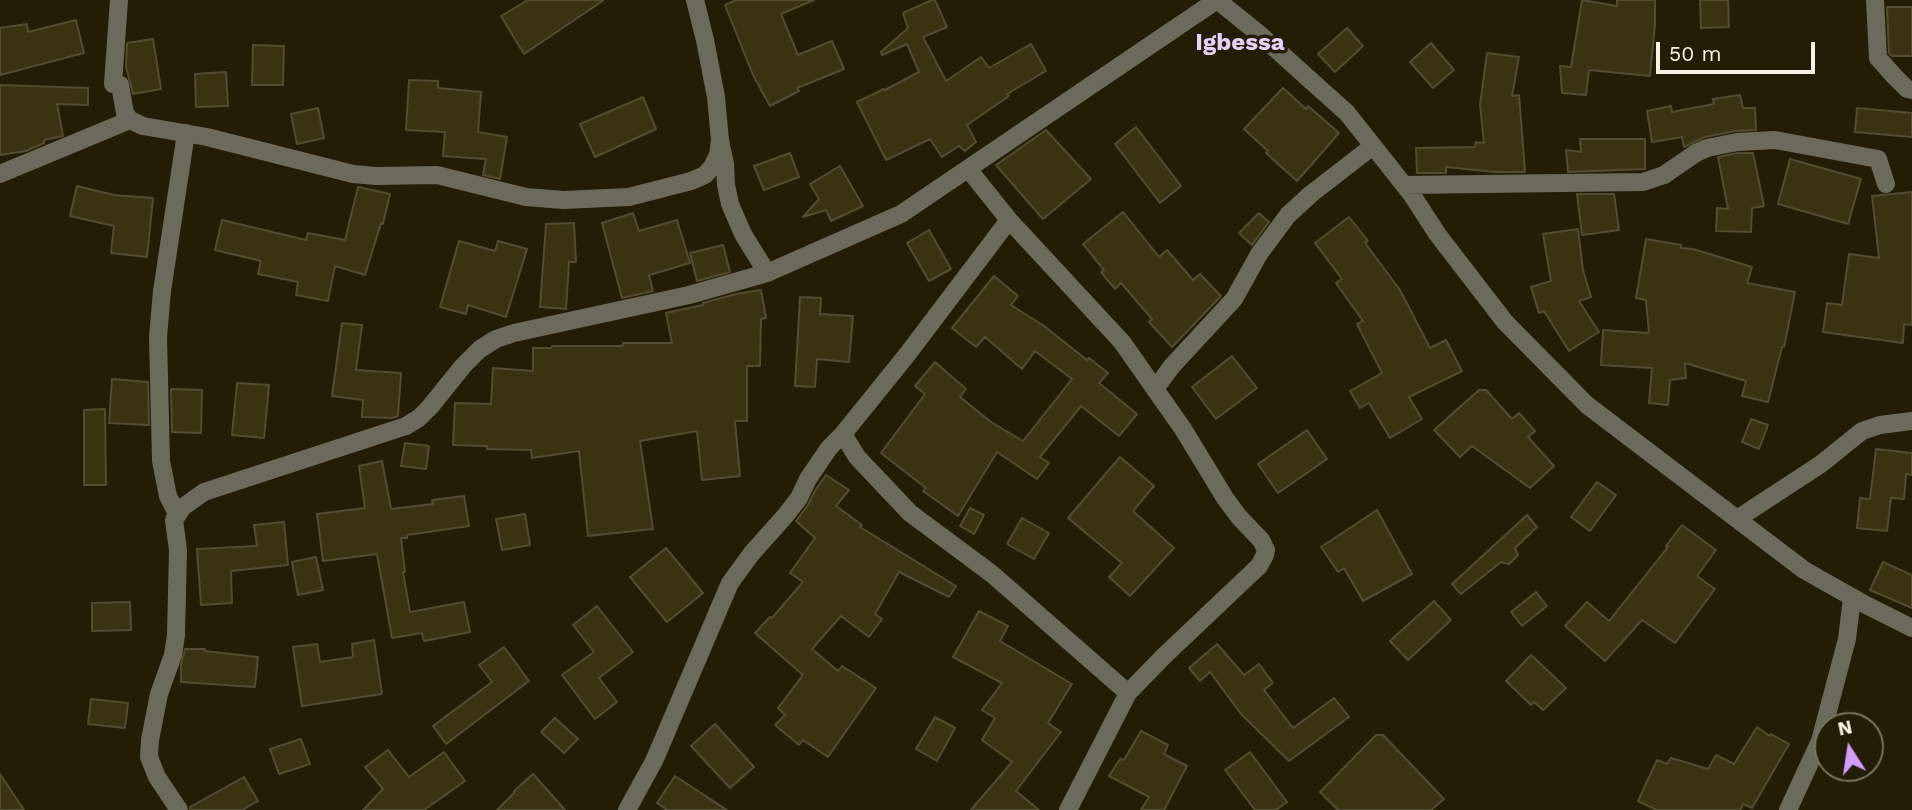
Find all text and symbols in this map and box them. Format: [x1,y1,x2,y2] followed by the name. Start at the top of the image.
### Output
[1660,28,1819,72] scale bar
[1195,29,1285,57] district label: Igbessa
[1669,41,1721,66] text: 50 m
[1814,712,1884,782] north arrow
[1836,715,1854,741] text: N

